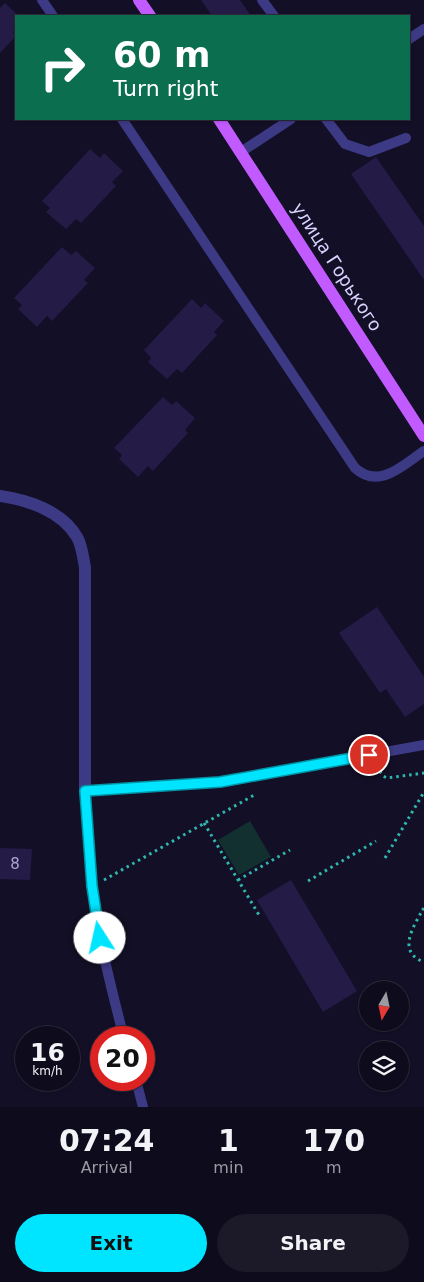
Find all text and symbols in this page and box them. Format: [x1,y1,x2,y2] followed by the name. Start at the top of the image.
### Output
[30,35,95,100] icon: right
[113,35,210,75] text: 60 m
[113,76,218,101] text: Turn right
[288,198,387,335] street label: улица Горького
[348,734,390,776] pin
[355,741,383,769] icon: arrive
[10,855,20,873] house number: 8
[73,911,125,963] position arrow
[359,981,409,1031] north arrow
[359,981,409,1091] map controls
[90,1026,155,1091] speed limit sign: 20
[30,1038,65,1067] text: 16
[359,1041,409,1091] button: layers
[32,1064,63,1078] text: km/h
[59,1123,154,1158] text: 07:24
[218,1123,239,1158] text: 1
[302,1123,365,1158] text: 170
[81,1158,133,1177] text: Arrival
[213,1158,244,1177] text: min
[326,1158,342,1177] text: m
[15,1214,207,1272] button: Exit
[217,1214,409,1272] button: Share

